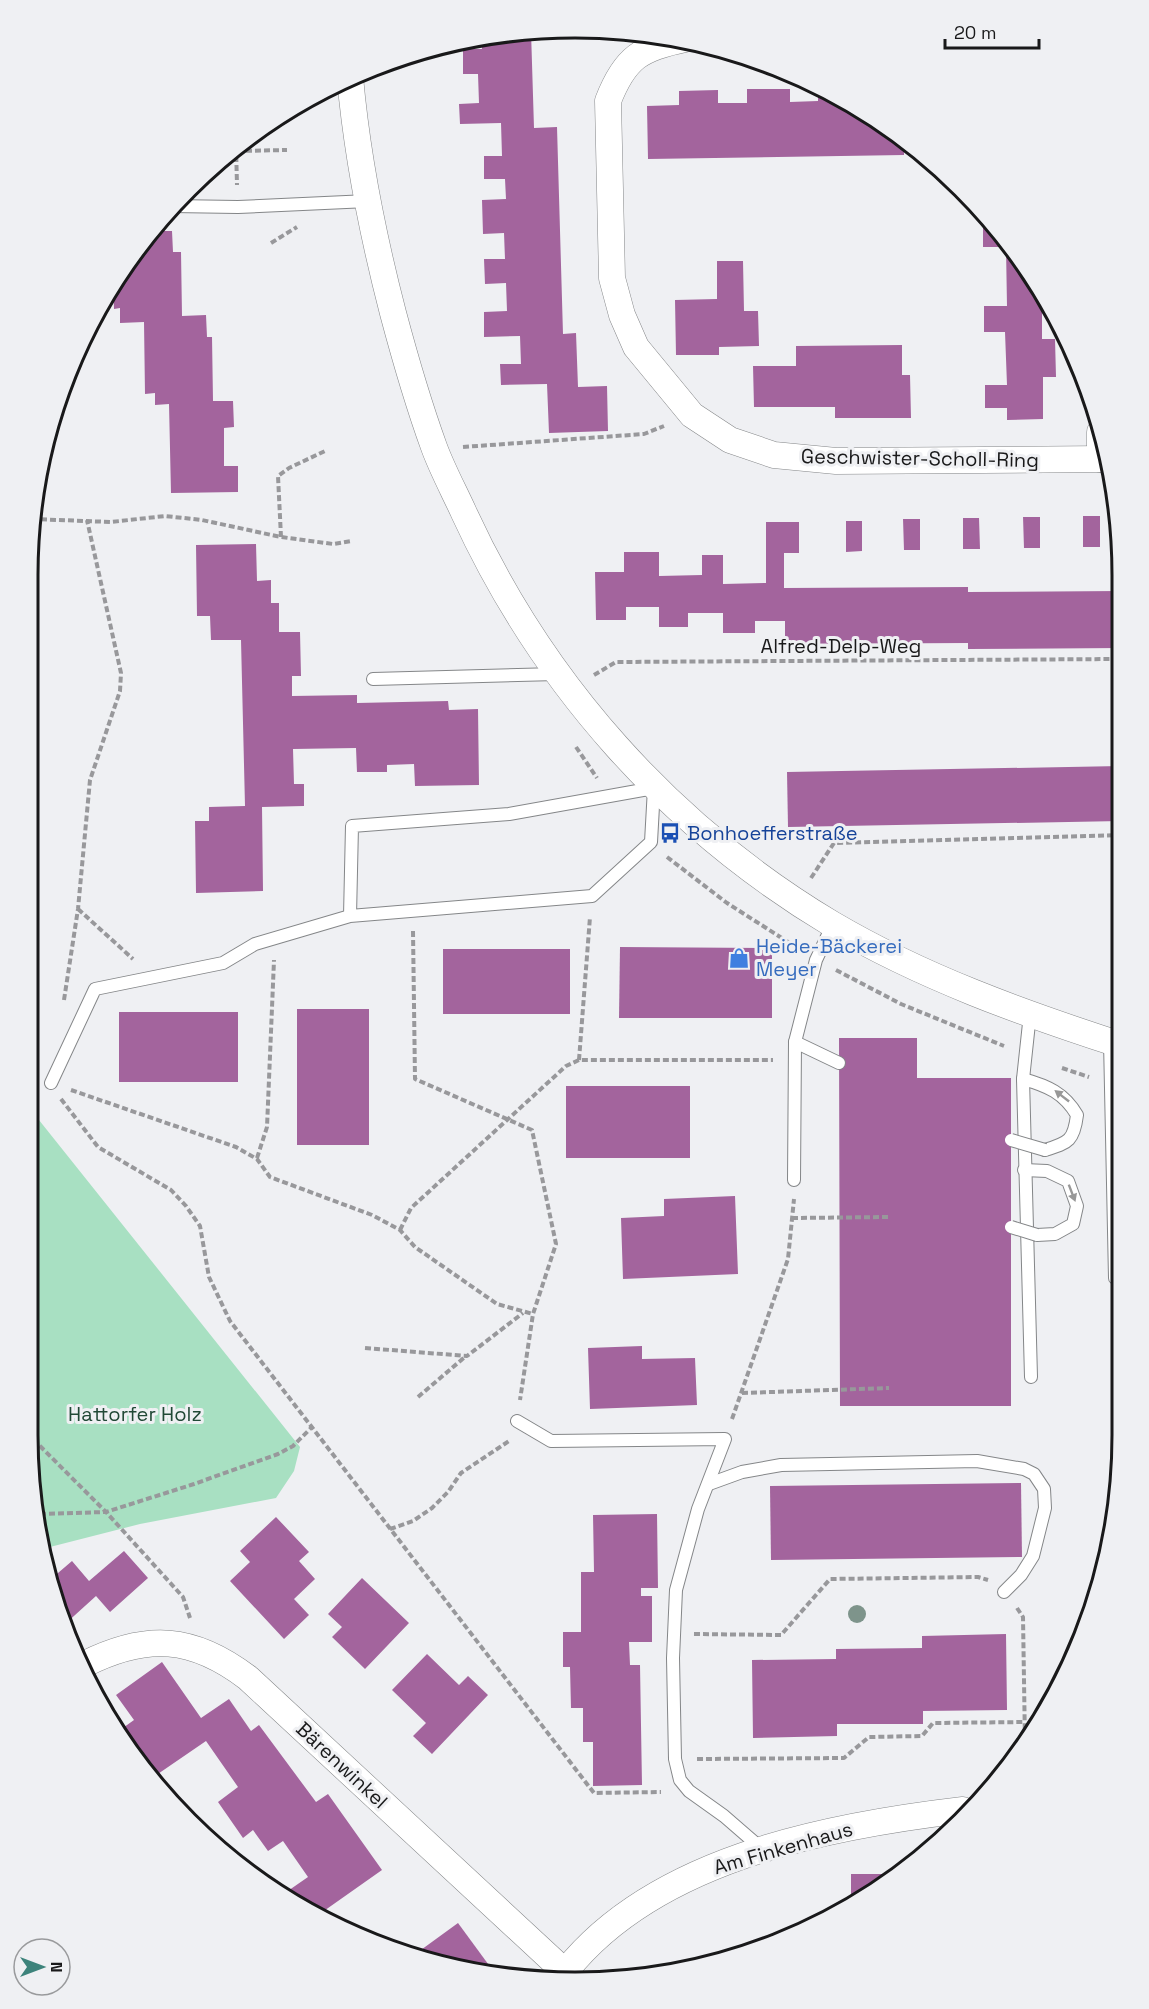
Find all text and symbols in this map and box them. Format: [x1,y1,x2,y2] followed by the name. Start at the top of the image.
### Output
[945,12,1040,50] scale bar
[954,21,997,44] text: 20 m
[801,443,1039,473] street label: Geschwister-Scholl-Ring
[761,633,921,659] street label: Alfred-Delp-Weg
[687,820,858,846] place label: Bonhoefferstraße
[658,821,682,845] bus stop icon: Bonhoefferstraße
[756,933,902,982] place label: Heide-Bäckerei Meyer
[727,946,751,970] shop icon: Heide-Bäckerei Meyer
[1054,1090,1069,1102] one-way arrow
[1067,1185,1077,1203] one-way arrow
[68,1401,202,1427] park label: Hattorfer Holz
[291,1716,393,1814] street label: Bärenwinkel
[710,1816,856,1880] street label: Am Finkenhaus
[12,1937,72,1997] north arrow
[46,1962,67,1972] text: N

